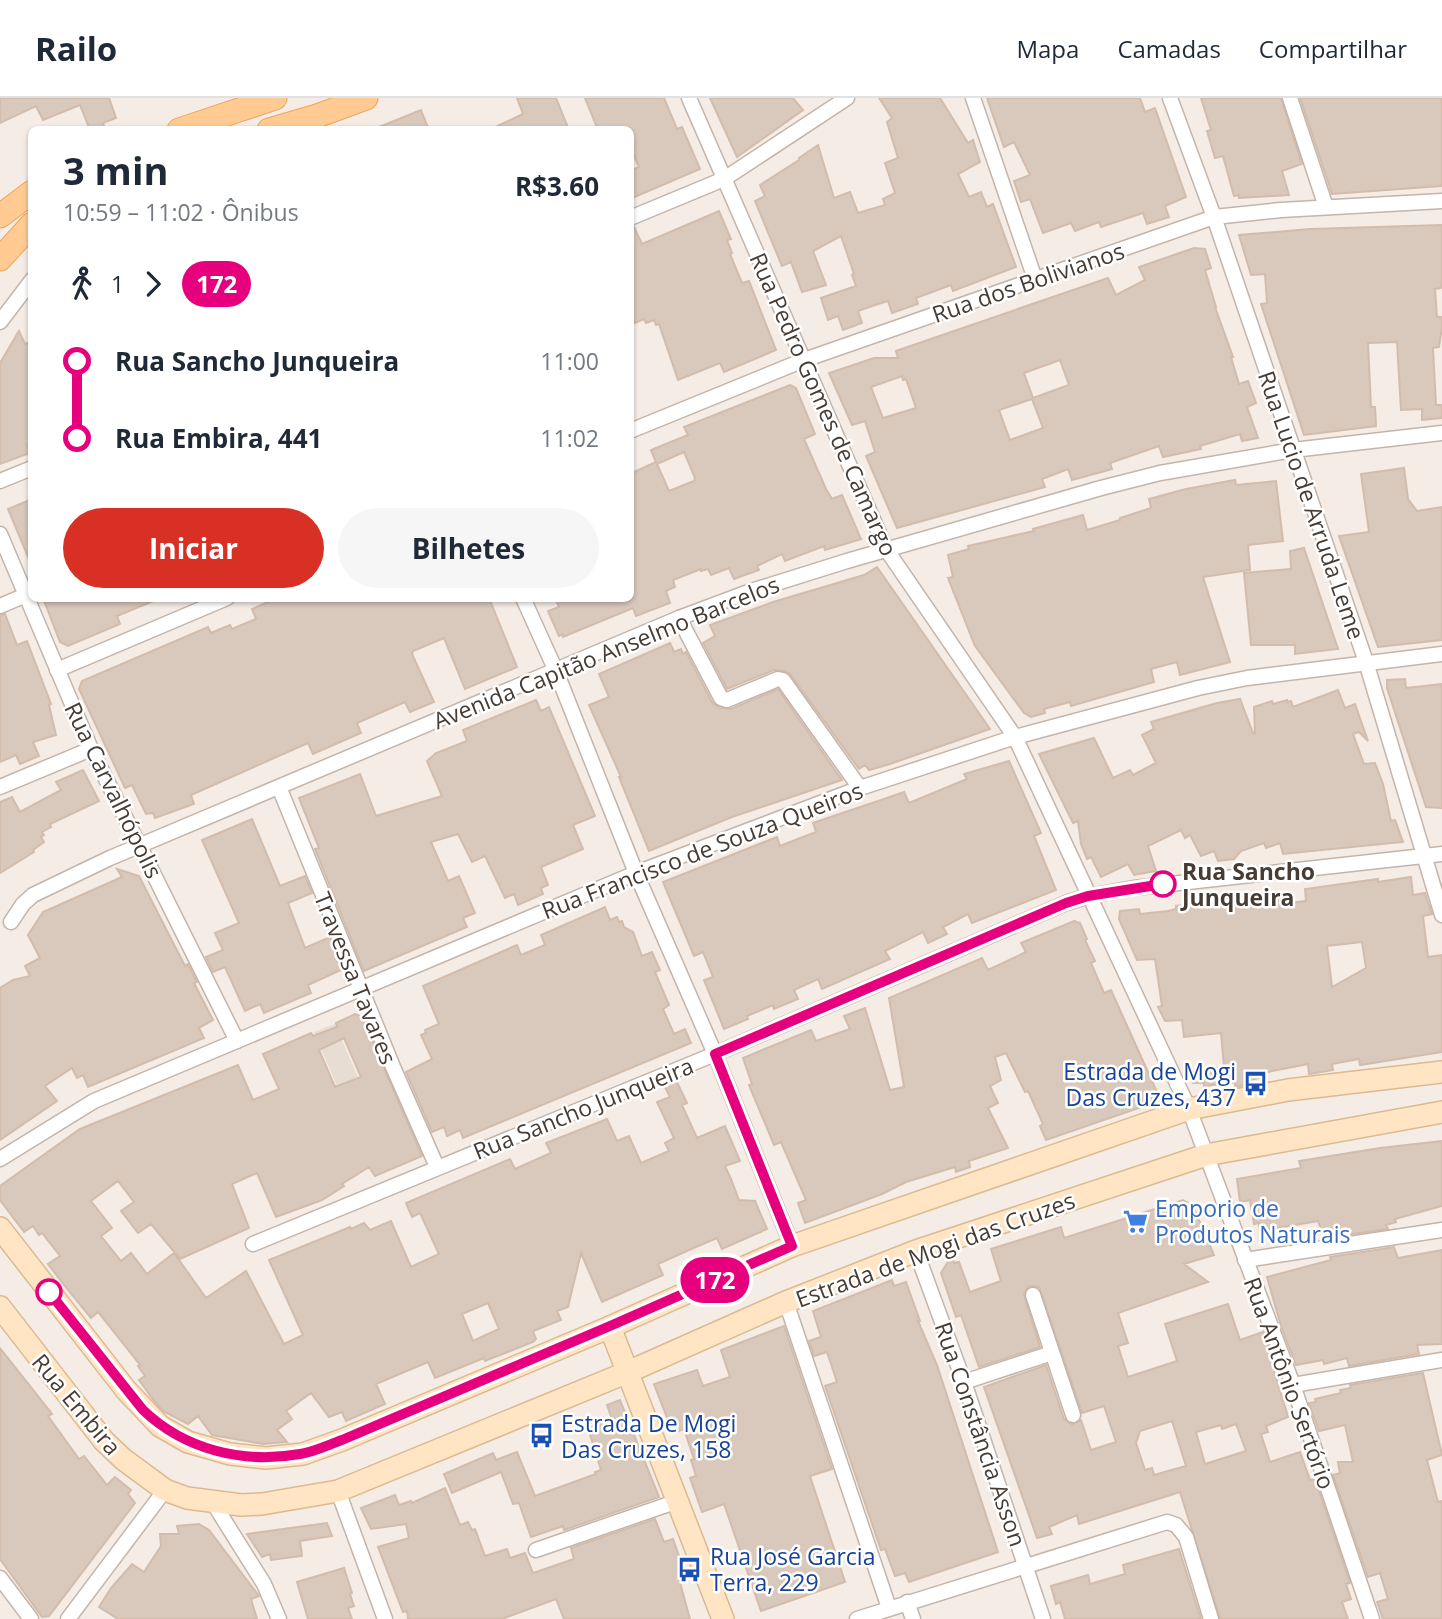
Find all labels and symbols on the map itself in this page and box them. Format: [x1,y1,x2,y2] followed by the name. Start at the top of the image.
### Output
[928,234,1128,330] street label: Rua dos Bolivianos
[743,247,905,561] street label: Rua Pedro Gomes de Camargo
[1251,366,1373,644] street label: Rua Lucio de Arruda Leme
[428,568,784,736] street label: Avenida Capitão Anselmo Barcelos
[57,697,171,883] street label: Rua Carvalhópolis
[537,774,867,926] street label: Rua Francisco de Souza Queiros
[1180,855,1315,913] place label: Rua Sancho Junqueira
[1150,871,1176,897] marker: Rua Sancho Junqueira
[307,887,405,1069] street label: Travessa Tavares
[468,1049,698,1167] street label: Rua Sancho Junqueira
[1063,1055,1236,1113] place label: Estrada de Mogi Das Cruzes, 437
[1242,1070,1270,1098] bus stop icon: Estrada de Mogi Das Cruzes, 437
[791,1183,1079,1315] street label: Estrada de Mogi das Cruzes
[1155,1192,1351,1250] place label: Emporio de Produtos Naturais
[1121,1207,1149,1235] supermarket icon: Emporio de Produtos Naturais
[675,1257,755,1303] line badge: 172
[1237,1273,1343,1493] street label: Rua Antônio Sertório
[36,1279,62,1305] unlabelled marker
[928,1317,1034,1551] street label: Rua Constância Asson
[25,1347,129,1461] street label: Rua Embira
[561,1407,736,1465] place label: Estrada De Mogi Das Cruzes, 158
[527,1422,555,1450] bus stop icon: Estrada De Mogi Das Cruzes, 158
[710,1540,875,1598] place label: Rua José Garcia Terra, 229
[676,1555,704,1583] bus stop icon: Rua José Garcia Terra, 229

